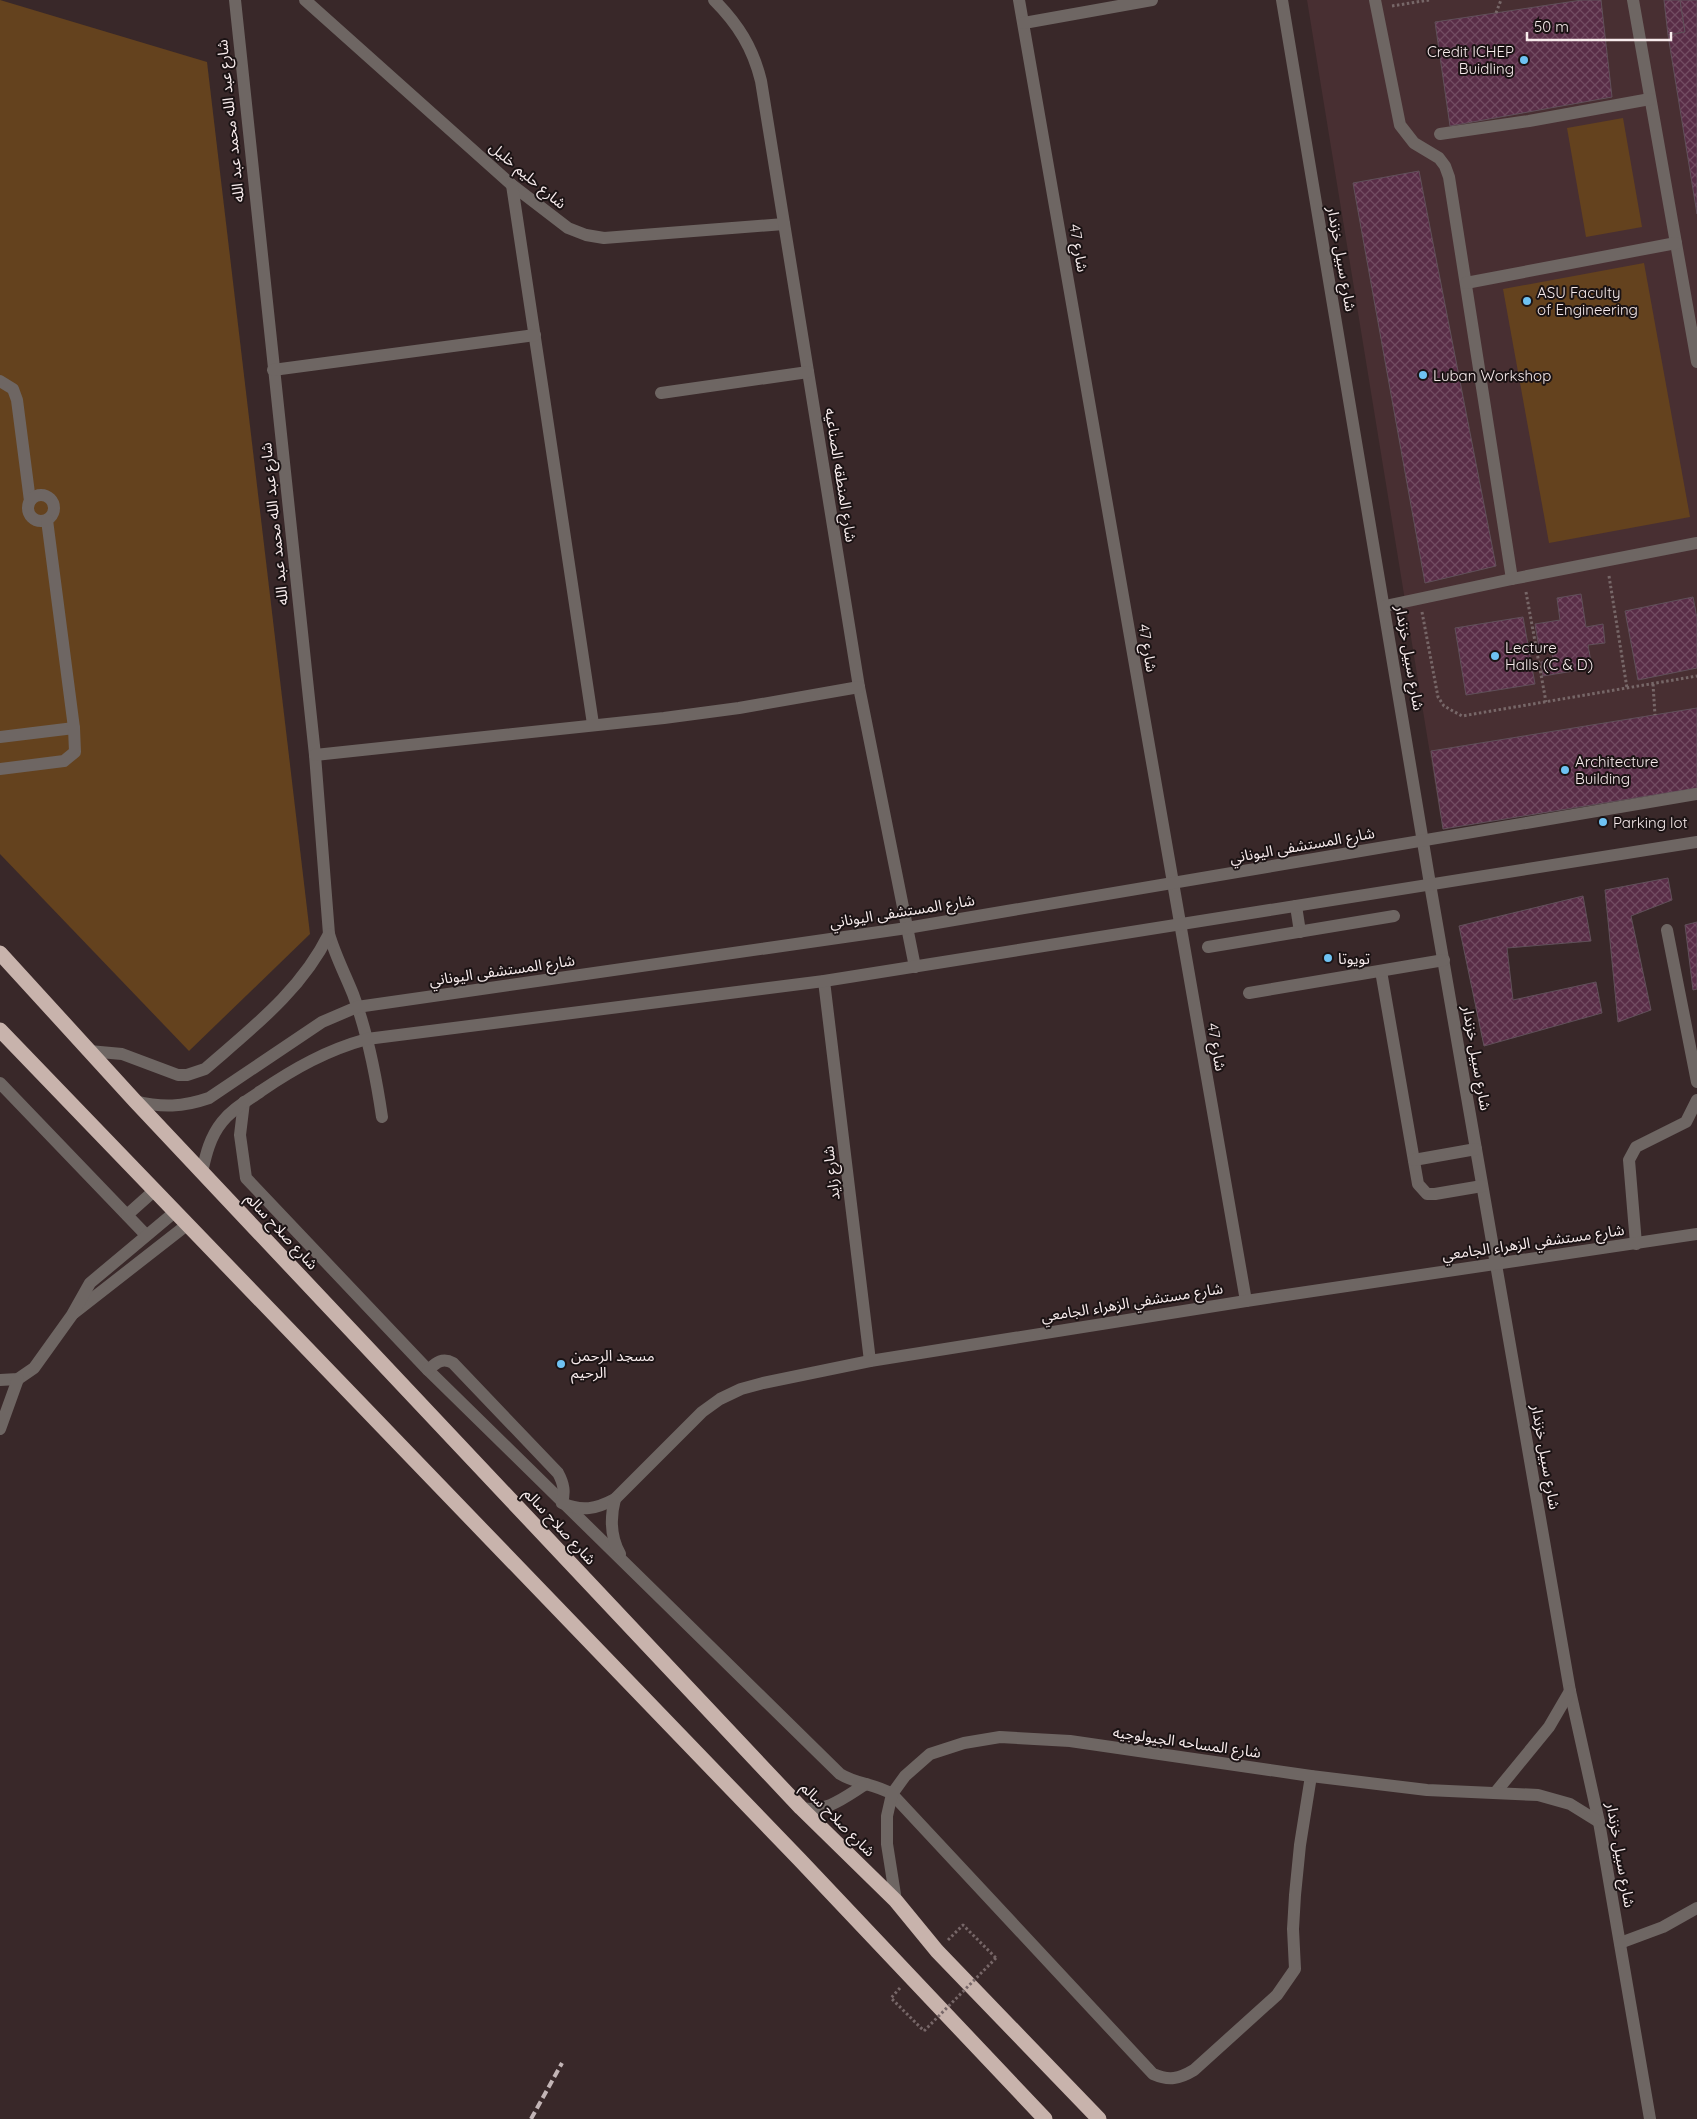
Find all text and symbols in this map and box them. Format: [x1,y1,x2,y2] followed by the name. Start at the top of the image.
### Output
[1527,10,1671,42] scale bar
[1534,17,1569,36] text: 50 m
[212,38,251,203] street label: شارع عبد الله محمد عبد الله
[1427,42,1514,78] place label: Credit ICHEP Buidling
[1518,54,1530,66] marker: Credit ICHEP Buidling
[484,137,571,215] street label: شارع حليم خليل
[1320,204,1361,314] street label: شارع سبيل خزندار
[1062,222,1093,274] street label: شارع 47
[1537,283,1638,319] place label: ASU Faculty of Engineering
[1521,295,1533,307] marker: ASU Faculty of Engineering
[1433,366,1551,385] place label: Luban Workshop
[1417,369,1429,381] marker: Luban Workshop
[818,406,861,544] street label: شارع المنطقه الصناعيه
[256,441,295,606] street label: شارع عبد الله محمد عبد الله
[1388,603,1429,713] street label: شارع سبيل خزندار
[1131,622,1162,674] street label: شارع 47
[1505,638,1593,674] place label: Lecture Halls (C & D)
[1489,650,1501,662] marker: Lecture Halls (C & D)
[1575,752,1658,788] place label: Architecture Building
[1559,764,1571,776] marker: Architecture Building
[1613,813,1688,832] place label: Parking lot
[1597,816,1609,828] marker: Parking lot
[1228,823,1377,870] street label: شارع المستشفى اليوناني
[828,890,977,935] street label: شارع المستشفى اليوناني
[1338,949,1370,968] place label: تويوتا
[428,950,577,993] street label: شارع المستشفى اليوناني
[1322,952,1334,964] marker: تويوتا
[1455,1003,1496,1113] street label: شارع سبيل خزندار
[1200,1021,1231,1073] street label: شارع 47
[818,1144,847,1201] street label: شارع زايد
[239,1189,323,1276] street label: شارع صلاح سالم
[1441,1220,1626,1267] street label: شارع مستشفي الزهراء الجامعي
[1040,1278,1225,1329] street label: شارع مستشفي الزهراء الجامعي
[571,1346,655,1384] place label: مسجد الرحمن الرحيم
[555,1358,567,1370] marker: مسجد الرحمن الرحيم
[1524,1402,1565,1512] street label: شارع سبيل خزندار
[517,1484,601,1571] street label: شارع صلاح سالم
[1111,1722,1262,1765] street label: شارع المساحه الجيولوجيه
[795,1778,880,1863] street label: شارع صلاح سالم
[1599,1800,1640,1910] street label: شارع سبيل خزندار

